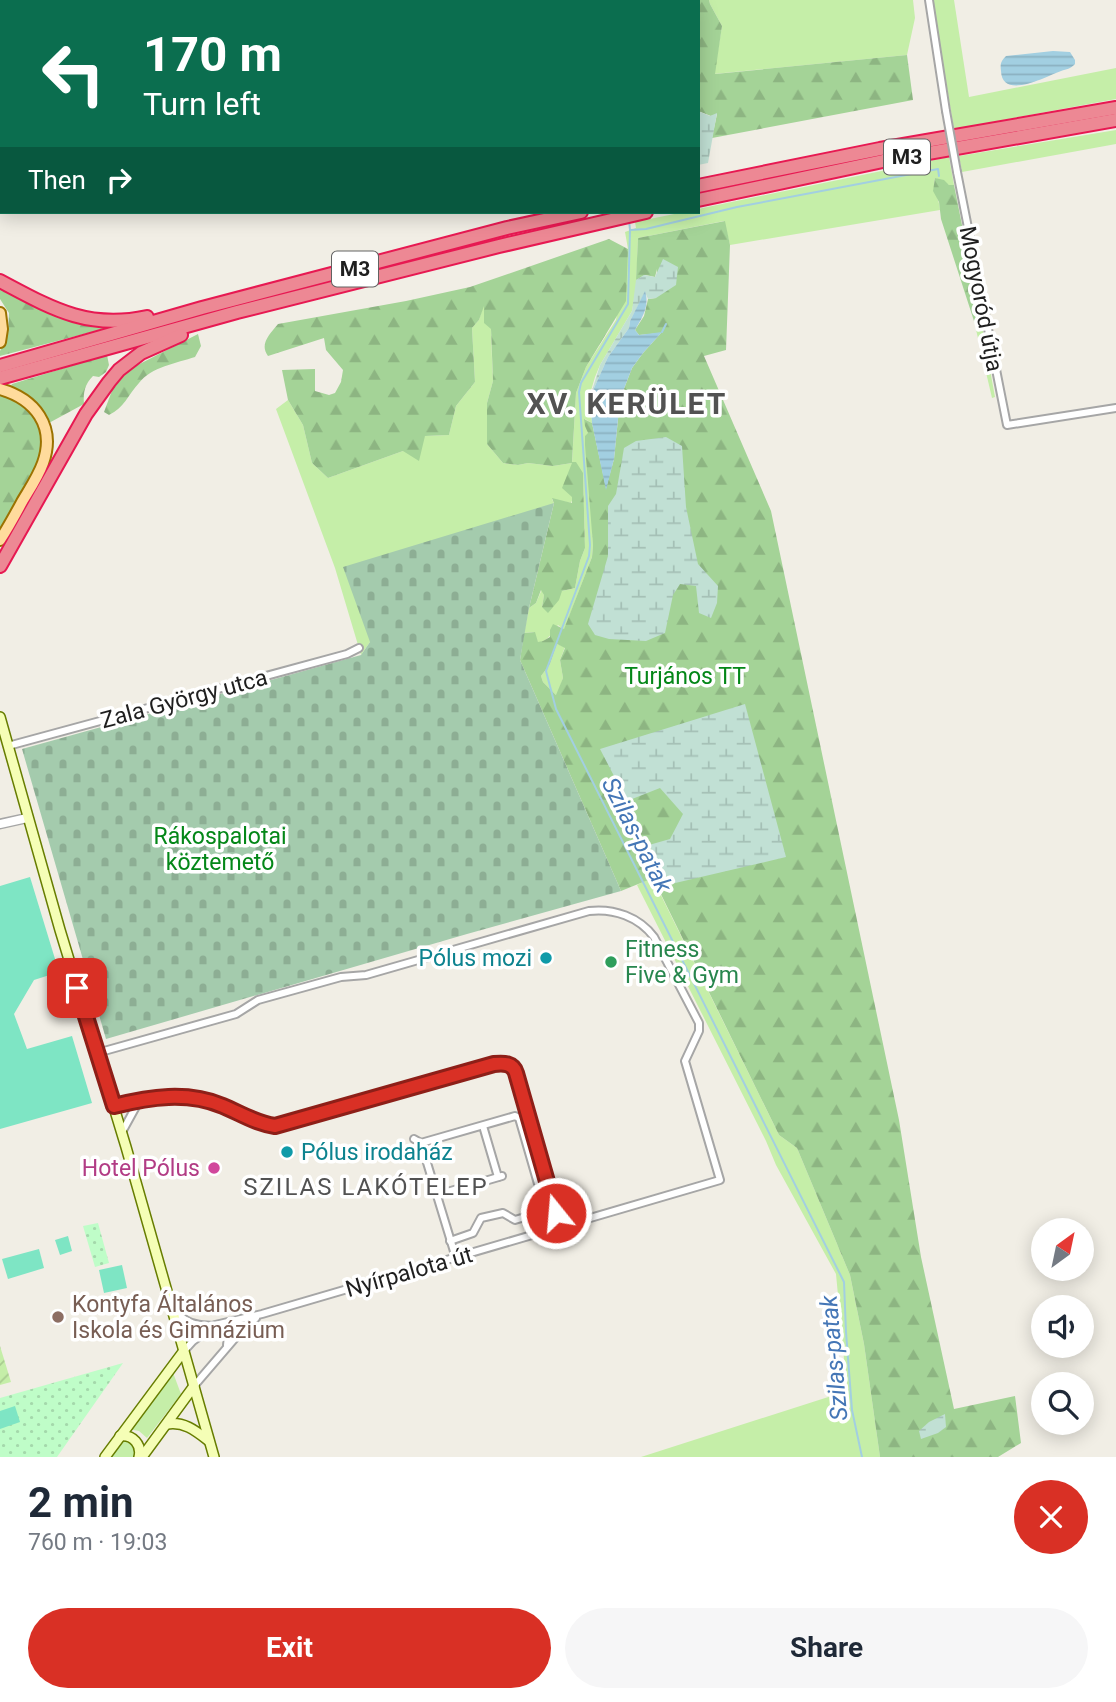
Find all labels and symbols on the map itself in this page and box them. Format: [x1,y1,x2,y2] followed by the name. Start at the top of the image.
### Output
[884,140,930,174] road number: M3
[954,224,1008,374] street label: Mogyoród útja
[332,252,378,286] road number: M3
[527,386,727,421] district label: XV. KERÜLET
[624,663,746,690] park label: Turjános TT
[98,664,270,734] street label: Zala György utca
[596,773,679,898] water label: Szilas-patak
[153,823,287,876] park label: Rákospalotai köztemető
[625,936,739,989] place label: Fitness Five & Gym
[419,945,532,972] place label: Pólus mozi
[538,950,554,966] marker: Pólus mozi
[603,954,619,970] marker: Fitness Five & Gym
[47,958,107,1018] pin
[301,1139,453,1166] place label: Pólus irodaház
[279,1144,295,1160] marker: Pólus irodaház
[82,1155,200,1182] place label: Hotel Pólus
[206,1160,222,1176] marker: Hotel Pólus
[243,1173,489,1201] district label: SZILAS LAKÓTELEP
[519,1176,593,1250] position arrow
[1031,1218,1094,1281] north arrow
[342,1241,476,1303] street label: Nyírpalota út
[72,1290,285,1344] place label: Kontyfa Általános Iskola és Gimnázium
[814,1293,853,1422] water label: Szilas-patak
[50,1309,66,1325] marker: Kontyfa Általános Iskola és Gimnázium

